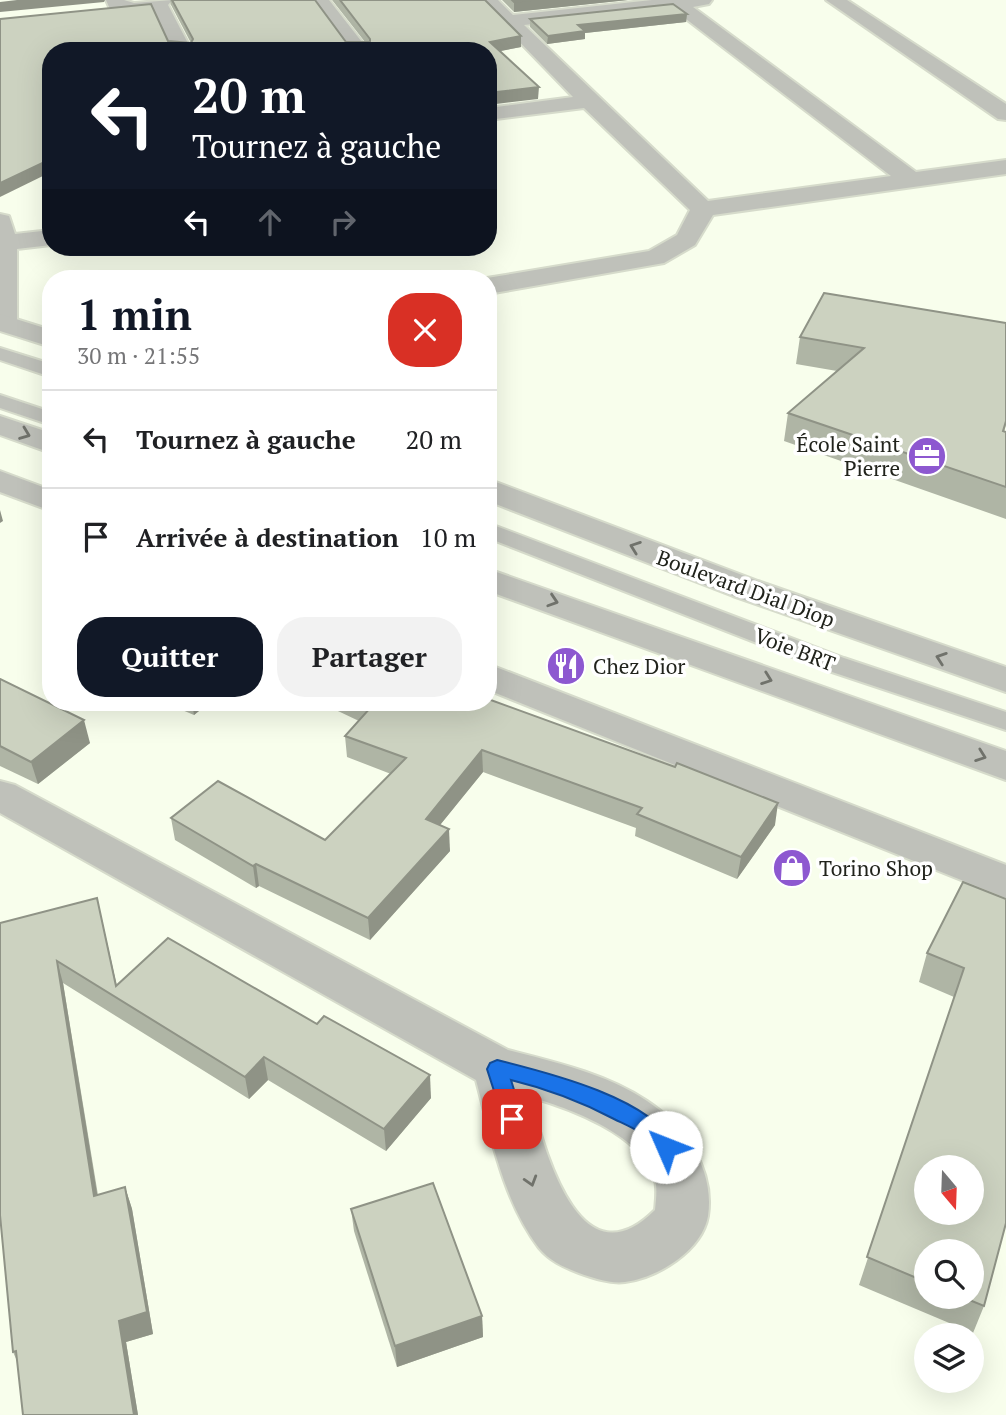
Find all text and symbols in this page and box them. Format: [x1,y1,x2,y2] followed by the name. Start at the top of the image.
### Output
[192,62,306,127] text: 20 m
[77,70,168,161] icon: left
[192,125,441,167] text: Tournez à gauche
[178,203,216,241] icon: left
[251,203,289,241] icon: ahead
[324,203,362,241] icon: right
[77,286,192,342] text: 1 min
[388,293,462,367] button: close
[77,340,200,371] text: 30 m · 21:55
[77,420,115,458] icon: left
[136,422,356,456] text: Tournez à gauche
[406,422,462,456] text: 20 m
[19,426,31,440] one-way arrow
[796,430,900,482] place label: École Saint Pierre
[906,435,948,477] office icon: École Saint Pierre
[77,518,115,556] icon: arrive
[136,520,399,554] text: Arrivée à destination
[420,520,476,554] text: 10 m
[630,542,642,556] one-way arrow
[653,543,839,633] street label: Boulevard Dial Diop
[546,593,559,607] one-way arrow
[77,617,263,697] button: Quitter
[277,617,462,697] button: Partager
[751,621,839,677] street label: Voie BRT
[545,645,587,687] restaurant icon: Chez Dior
[593,652,685,680] place label: Chez Dior
[936,652,948,666] one-way arrow
[760,670,772,684] one-way arrow
[974,748,986,762] one-way arrow
[771,847,813,889] shop icon: Torino Shop
[819,854,933,882] place label: Torino Shop
[482,1089,542,1149] pin
[493,1100,531,1138] icon: arrive
[629,1110,703,1184] position arrow
[914,1155,984,1225] north arrow
[914,1155,984,1393] map controls
[523,1174,538,1186] one-way arrow
[914,1239,984,1309] button: search
[914,1323,984,1393] button: layers

